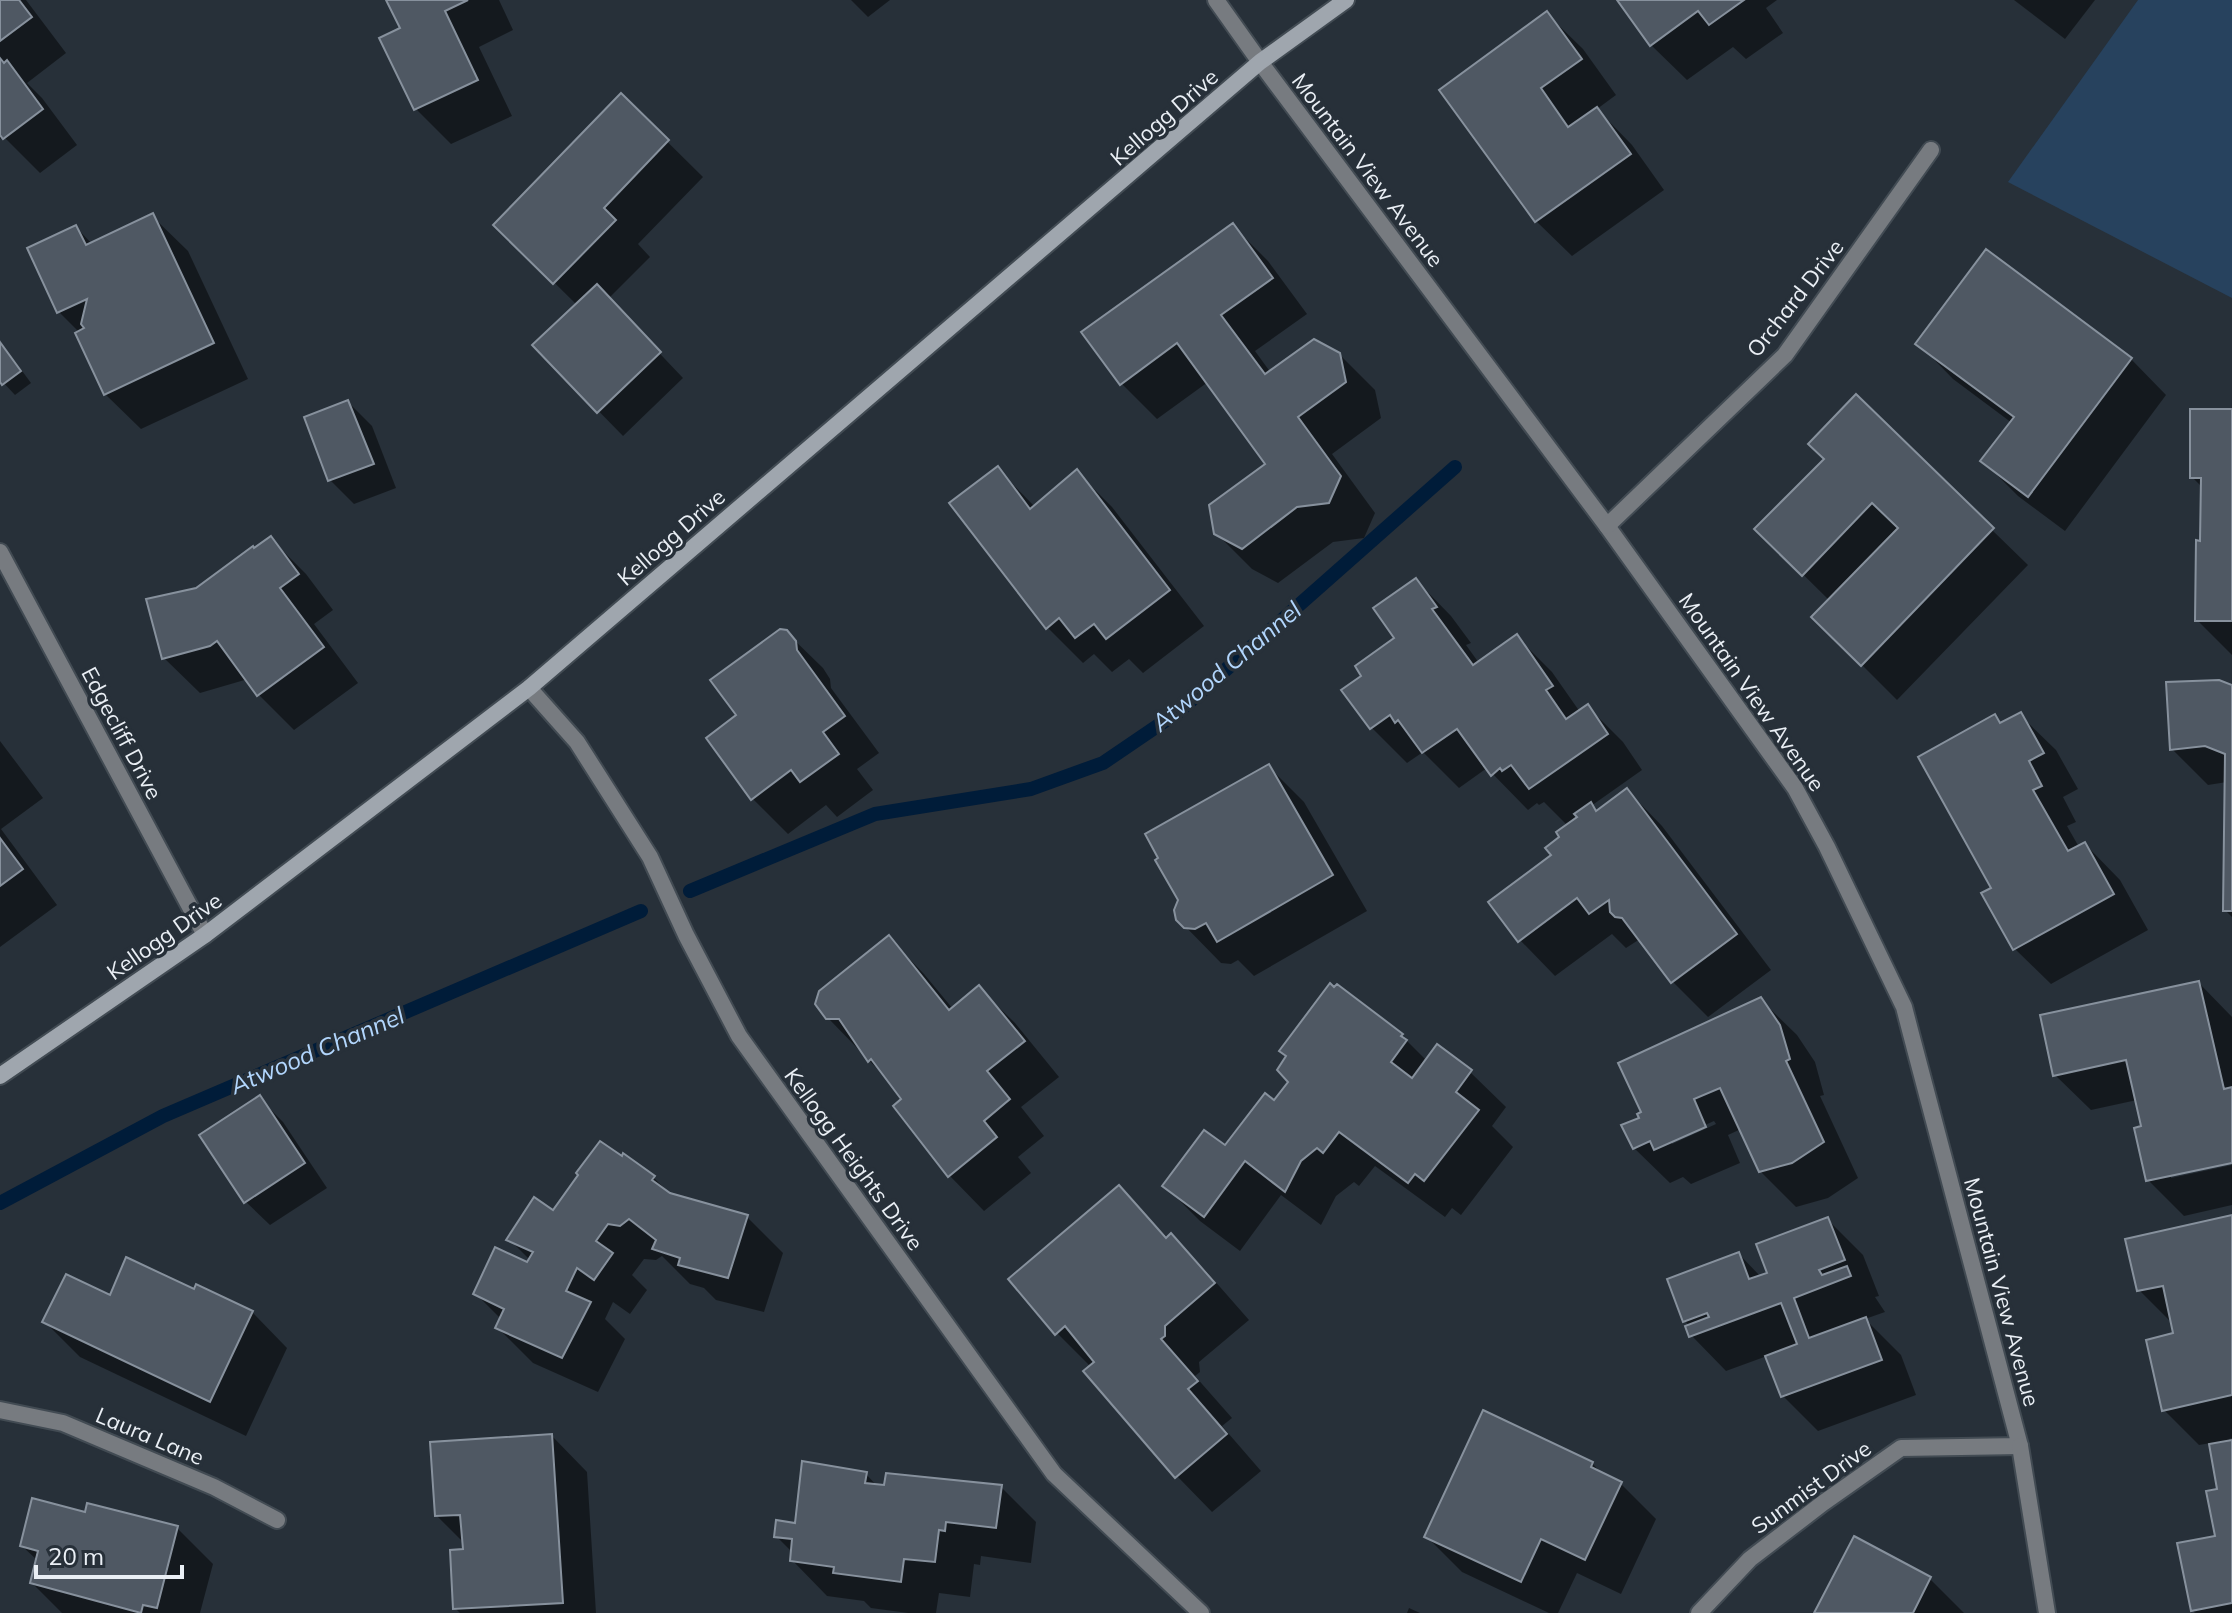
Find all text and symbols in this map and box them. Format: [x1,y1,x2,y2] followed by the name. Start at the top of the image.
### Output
[1104,62,1224,172] street label: Kellogg Drive
[1286,67,1450,273] street label: Mountain View Avenue
[1740,234,1850,362] street label: Orchard Drive
[611,482,731,592] street label: Kellogg Drive
[1673,587,1831,797] street label: Mountain View Avenue
[1144,594,1307,738] water label: Atwood Channel
[75,662,169,804] street label: Edgecliff Drive
[101,886,227,986] street label: Kellogg Drive
[224,1000,409,1101] water label: Atwood Channel
[778,1062,930,1256] street label: Kellogg Heights Drive
[1958,1175,2046,1409] street label: Mountain View Avenue
[92,1401,208,1471] street label: Laura Lane
[1746,1434,1876,1540] street label: Sunmist Drive
[36,1529,182,1579] scale bar
[48,1541,104,1571] text: 20 m

